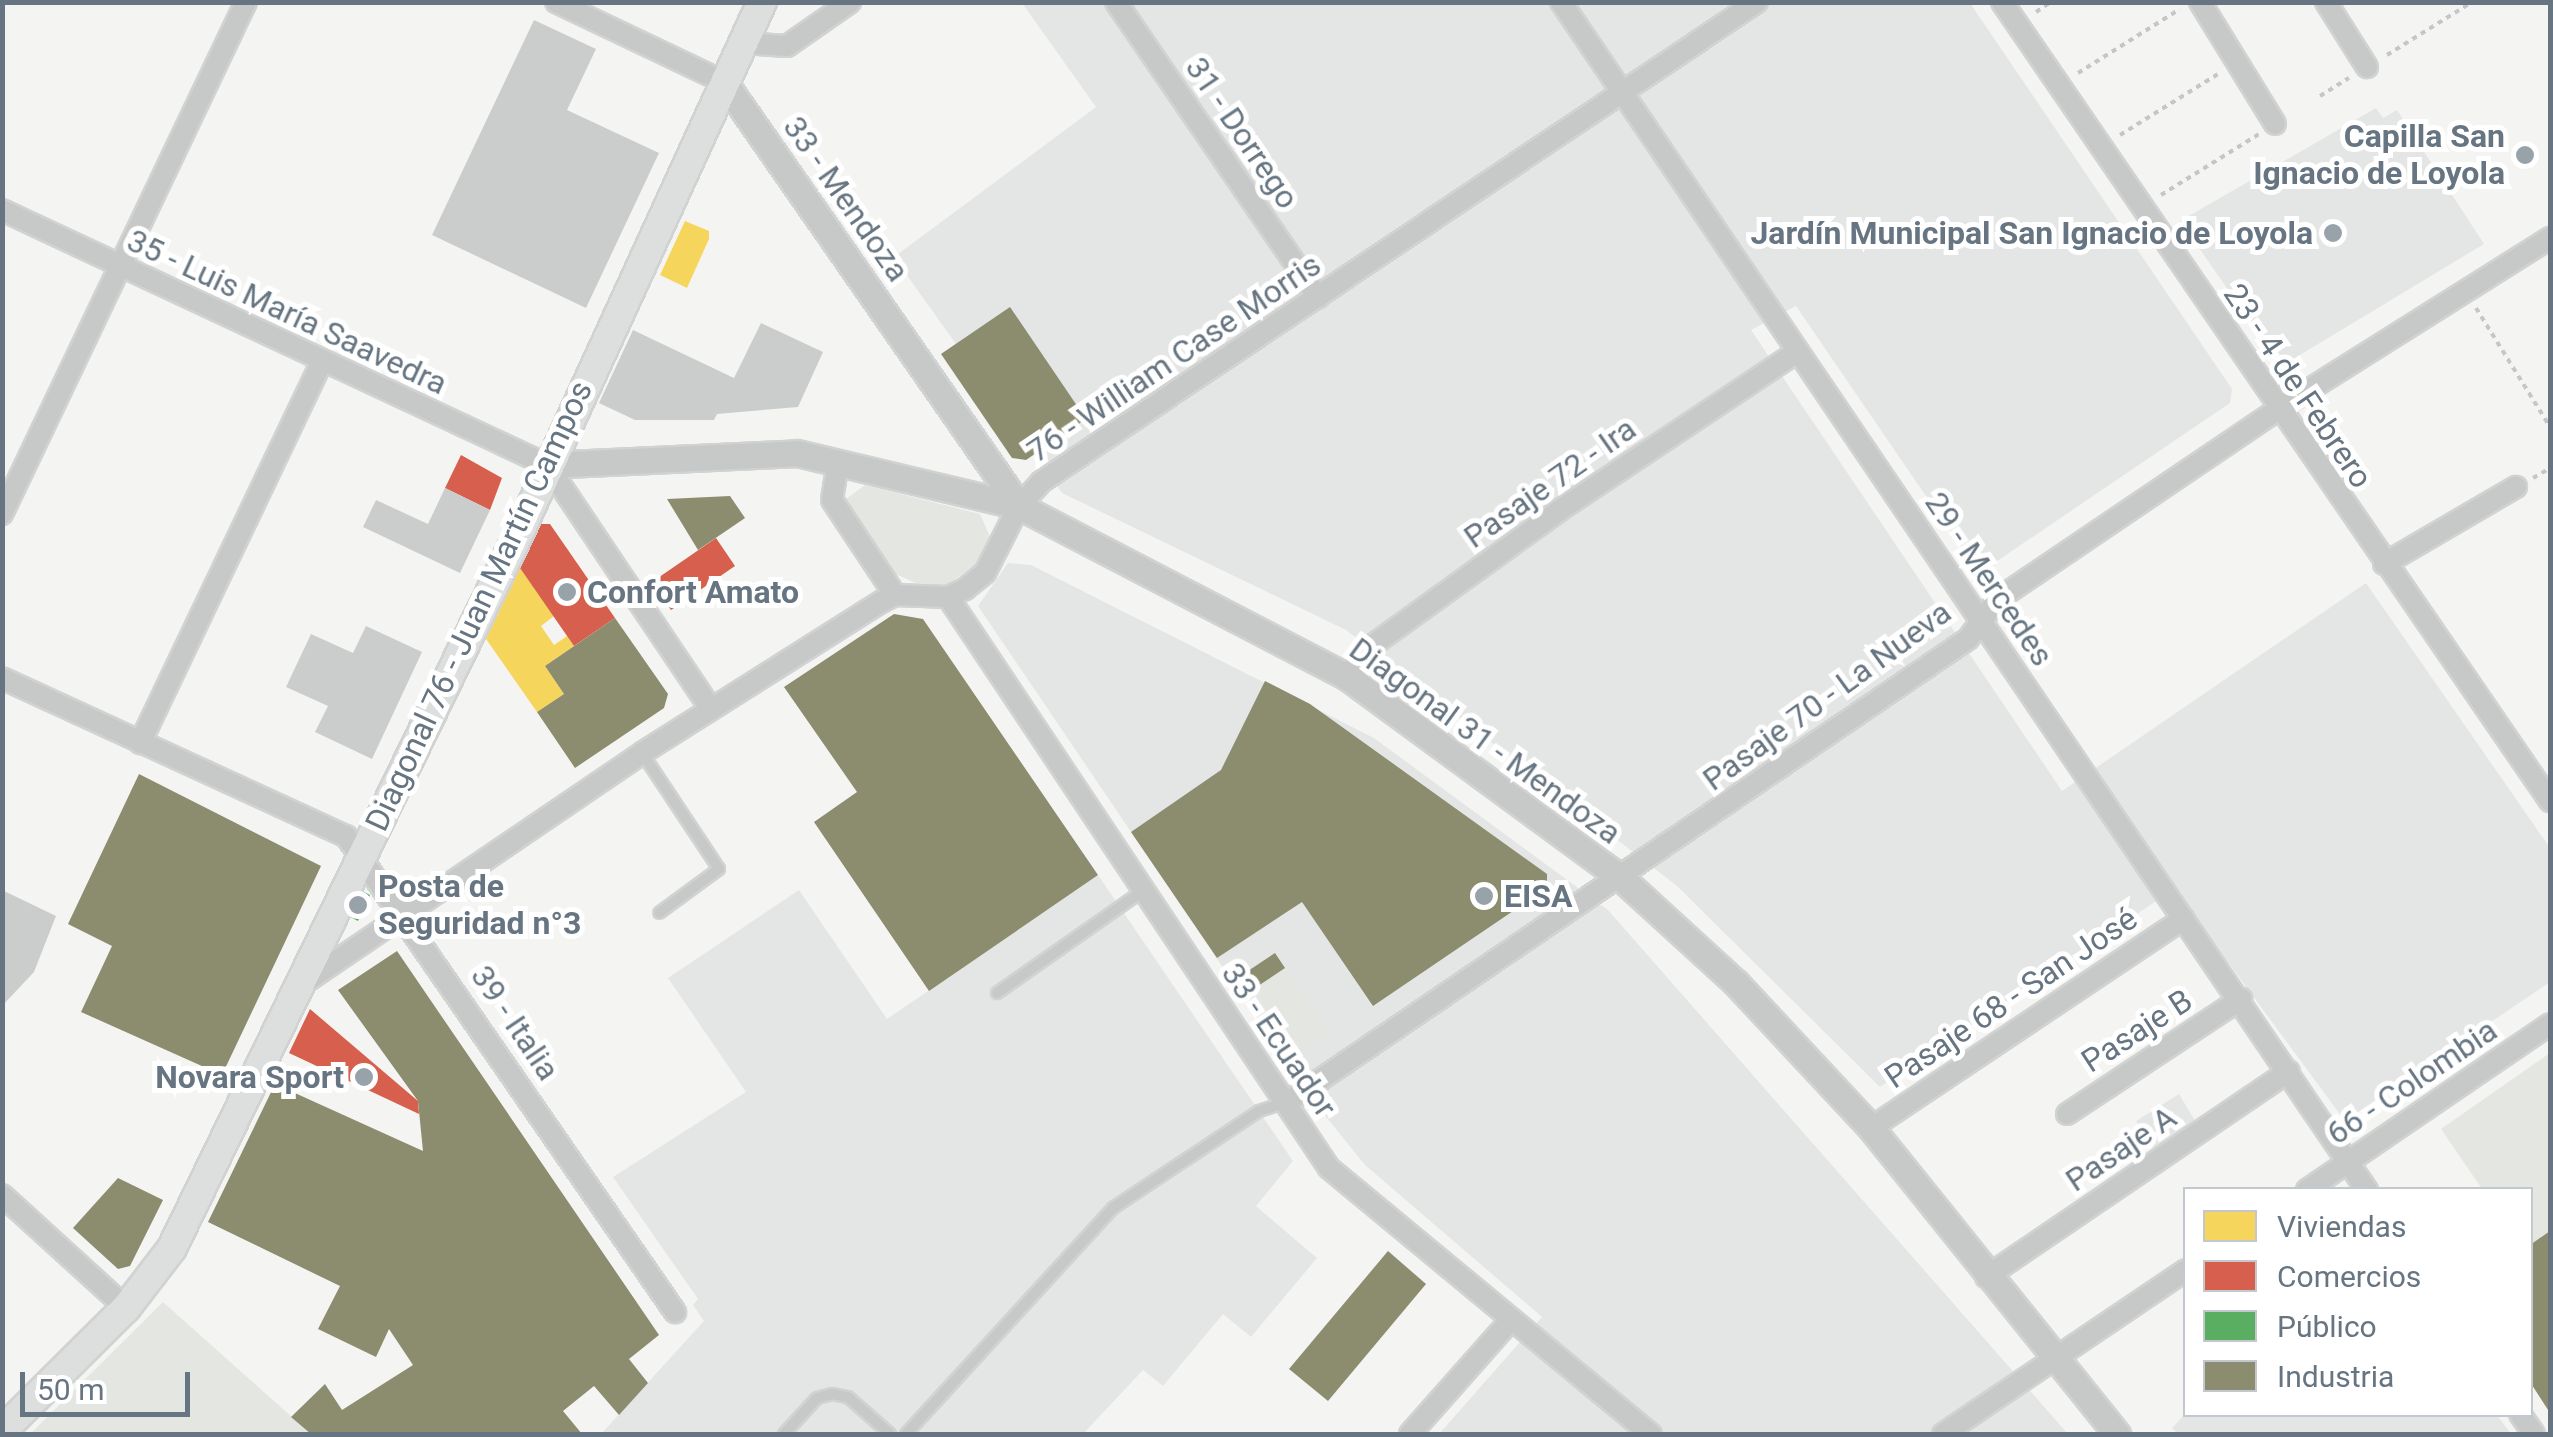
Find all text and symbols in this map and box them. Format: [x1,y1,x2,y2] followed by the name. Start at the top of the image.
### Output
[1177,50,1307,216] street label: 31 - Dorrego
[775,109,917,289] street label: 33 - Mendoza
[2253,118,2505,193] place label: Capilla San Ignacio de Loyola
[2514,144,2536,166] marker: Capilla San Ignacio de Loyola
[1750,214,2313,252] place label: Jardín Municipal San Ignacio de Loyola
[121,221,453,403] street label: 35 - Luis María Saavedra
[2322,222,2344,244] marker: Jardín Municipal San Ignacio de Loyola
[1020,245,1328,471] street label: 76 - William Case Morris
[2215,277,2381,495] street label: 23 - 4 de Febrero
[358,375,600,837] street label: Diagonal 76 - Juan Martín Campos
[1457,410,1643,556] street label: Pasaje 72 - Ira
[1917,485,2061,673] street label: 29 - Mercedes
[587,573,799,611] place label: Confort Amato
[556,581,578,603] marker: Confort Amato
[1696,593,1958,799] street label: Pasaje 70 - La Nueva
[1342,630,1628,852] street label: Diagonal 31 - Mendoza
[378,868,581,943] place label: Posta de Seguridad n°3
[1504,877,1573,915] place label: EISA
[1473,885,1495,907] marker: EISA
[347,894,369,916] marker: Posta de Seguridad n°3
[1878,899,2144,1097] street label: Pasaje 68 - San José
[1213,956,1345,1124] street label: 33 - Ecuador
[463,958,567,1088] street label: 39 - Italia
[2075,981,2199,1081] street label: Pasaje B
[2320,1011,2504,1153] street label: 66 - Colombia
[155,1058,344,1096] place label: Novara Sport
[353,1066,375,1088] marker: Novara Sport
[2059,1098,2183,1200] street label: Pasaje A
[2183,1187,2533,1417] legend
[2277,1209,2406,1244] text: Viviendas
[2277,1259,2421,1294] text: Comercios
[2277,1309,2377,1344] text: Público
[25,1352,195,1414] scale bar
[2277,1359,2394,1394] text: Industria
[37,1372,104,1407] text: 50 m

